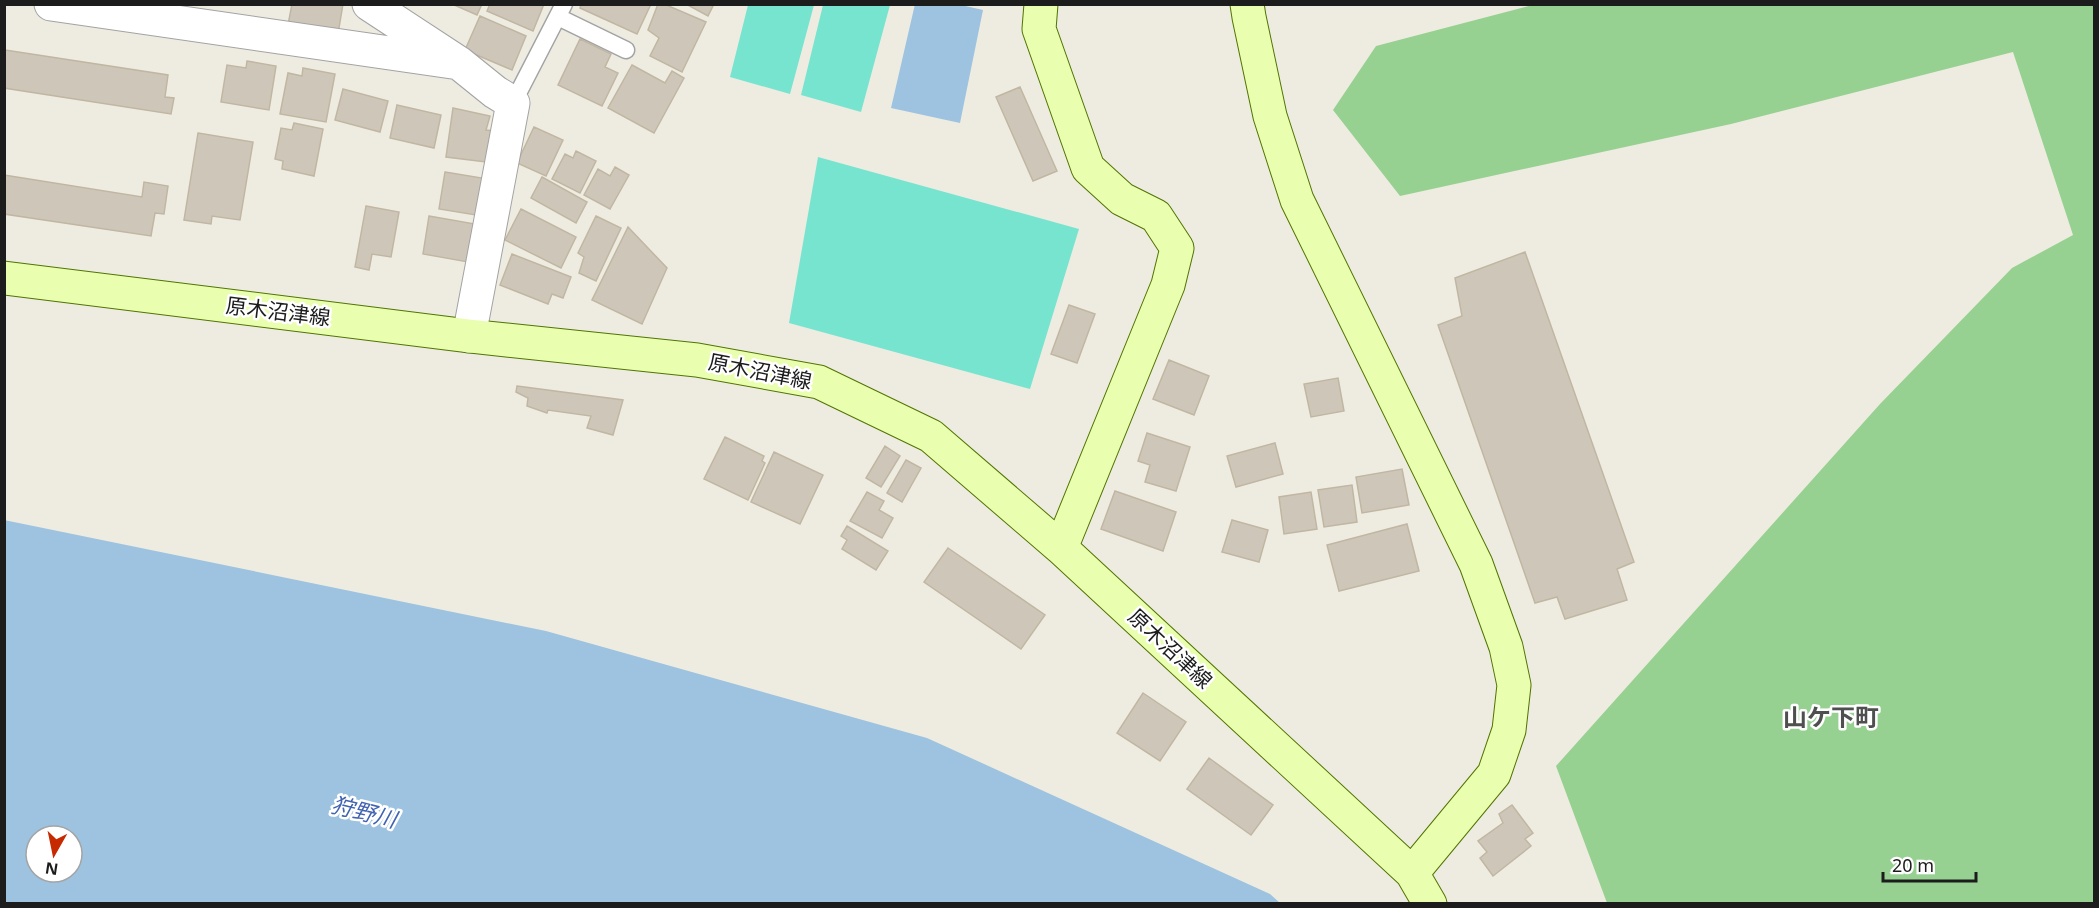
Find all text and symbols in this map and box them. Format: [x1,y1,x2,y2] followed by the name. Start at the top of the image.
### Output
[224,291,332,331] street label: 原木沼津線
[706,347,814,395] street label: 原木沼津線
[1123,602,1219,694] street label: 原木沼津線
[1783,700,1879,733] district label: 山ケ下町
[329,788,402,834] water label: 狩野川
[24,824,84,884] north arrow
[1883,845,1976,883] scale bar
[1892,853,1934,877] text: 20 m
[44,857,60,881] text: N

